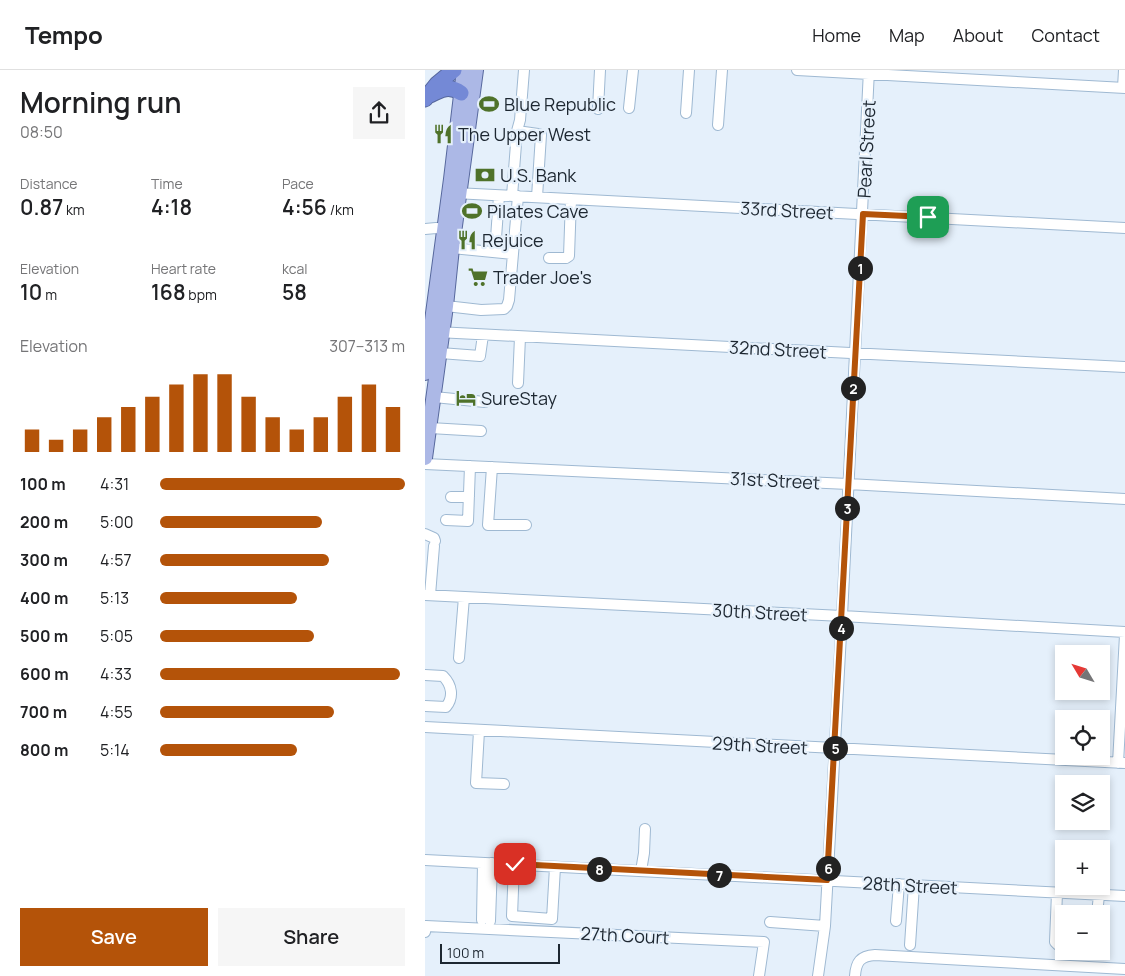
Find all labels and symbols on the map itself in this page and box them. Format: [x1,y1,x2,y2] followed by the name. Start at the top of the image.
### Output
[504,92,616,116] place label: Blue Republic
[478,93,500,115] sports icon: Blue Republic
[851,99,881,199] street label: Pearl Street
[458,122,591,146] place label: The Upper West
[432,123,454,145] restaurant icon: The Upper West
[500,163,577,187] place label: U.S. Bank
[474,164,496,186] bank icon: U.S. Bank
[740,196,834,224] street label: 33rd Street
[907,196,949,238] pin
[487,199,589,223] place label: Pilates Cave
[461,200,483,222] sports icon: Pilates Cave
[482,228,544,252] place label: Rejuice
[456,229,478,251] restaurant icon: Rejuice
[847,256,873,280] pin: 1
[493,265,592,289] place label: Trader Joe's
[467,266,489,288] supermarket icon: Trader Joe's
[728,334,828,364] street label: 32nd Street
[841,376,865,400] pin: 2
[481,386,557,410] place label: SureStay
[455,387,477,409] hotel icon: SureStay
[729,466,821,494] street label: 31st Street
[835,496,859,520] pin: 3
[712,598,808,626] street label: 30th Street
[829,616,853,640] pin: 4
[1055,645,1110,700] north arrow
[712,731,808,759] street label: 29th Street
[823,736,847,760] pin: 5
[494,843,536,885] pin
[587,856,611,882] pin: 8
[815,856,841,880] pin: 6
[707,862,731,888] pin: 7
[862,871,958,899] street label: 28th Street
[580,921,670,949] street label: 27th Court
[440,941,560,964] scale bar

